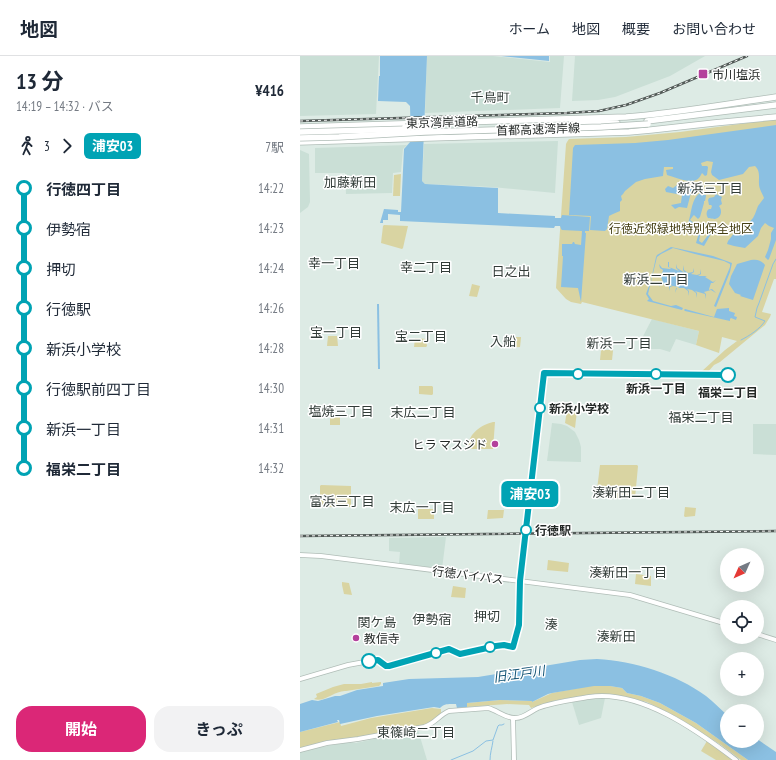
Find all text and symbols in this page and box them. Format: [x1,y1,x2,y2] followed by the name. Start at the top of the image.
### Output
[20,17,58,41] text: 地図
[508,20,550,38] text: ホーム
[572,20,600,38] text: 地図
[622,20,650,38] text: 概要
[672,20,756,38] text: お問い合わせ
[16,67,64,95] text: 13 分
[712,67,760,82] place label: 市川塩浜
[697,68,709,80] marker: 市川塩浜
[255,81,284,100] text: ¥416
[470,89,510,106] district label: 千鳥町
[16,98,114,115] text: 14:19 – 14:32 · バス
[406,113,478,131] street label: 東京湾岸道路
[496,120,580,138] street label: 首都高速湾岸線
[16,135,38,157] icon: walk
[56,135,78,157] icon: forward
[92,137,133,155] text: 浦安03
[44,138,50,155] text: 3
[265,139,284,156] text: 7駅
[324,174,376,191] district label: 加藤新田
[46,180,121,199] text: 行徳四丁目
[258,180,284,197] text: 14:22
[677,180,743,197] district label: 新浜三丁目
[46,220,91,239] text: 伊勢宿
[258,220,284,237] text: 14:23
[609,221,753,236] park label: 行徳近郊緑地特別保全地区
[308,255,360,272] district label: 幸一丁目
[400,259,452,276] district label: 幸二丁目
[46,260,76,279] text: 押切
[258,260,284,277] text: 14:24
[491,263,531,280] district label: 日之出
[623,271,689,288] district label: 新浜二丁目
[46,300,91,319] text: 行徳駅
[258,300,284,317] text: 14:26
[310,324,362,341] district label: 宝一丁目
[395,328,447,345] district label: 宝二丁目
[490,333,516,350] district label: 入船
[586,335,652,352] district label: 新浜一丁目
[46,340,121,359] text: 新浜小学校
[258,340,284,357] text: 14:28
[720,367,736,383] marker: 福栄二丁目
[572,368,584,380] unlabelled marker
[650,368,662,380] marker: 新浜一丁目
[46,380,151,399] text: 行徳駅前四丁目
[258,380,284,397] text: 14:30
[626,381,686,396] place label: 新浜一丁目
[698,385,758,400] place label: 福栄二丁目
[549,401,609,416] place label: 新浜小学校
[534,402,546,414] marker: 新浜小学校
[308,403,374,420] district label: 塩焼三丁目
[390,404,456,421] district label: 末広二丁目
[668,409,734,426] district label: 福栄二丁目
[46,420,121,439] text: 新浜一丁目
[258,420,284,437] text: 14:31
[412,437,487,452] place label: ヒラ マスジド
[490,439,500,449] marker: ヒラ マスジド
[46,460,121,479] text: 福栄二丁目
[258,460,284,477] text: 14:32
[502,481,558,507] line badge: 浦安03
[592,484,670,501] district label: 湊新田二丁目
[509,485,551,503] text: 浦安03
[309,493,375,510] district label: 富浜三丁目
[389,499,455,516] district label: 末広一丁目
[535,523,571,538] place label: 行徳駅
[520,524,532,536] marker: 行徳駅
[720,548,764,592] north arrow
[720,548,764,748] map controls
[431,563,505,587] street label: 行徳バイパス
[589,564,667,581] district label: 湊新田一丁目
[720,600,764,644] button: locate
[474,608,500,625] district label: 押切
[412,611,452,628] district label: 伊勢宿
[357,614,397,631] district label: 関ケ島
[544,616,558,633] district label: 湊
[596,628,636,645] district label: 湊新田
[364,631,400,646] place label: 教信寺
[351,633,361,643] marker: 教信寺
[484,641,496,653] unlabelled marker
[430,647,442,659] unlabelled marker
[720,652,764,696] button: +
[361,653,377,669] unlabelled marker
[492,662,548,686] water label: 旧江戸川
[720,704,764,748] button: −
[16,706,146,752] button: 開始
[154,706,284,752] button: きっぷ
[377,724,455,741] district label: 東篠崎二丁目

